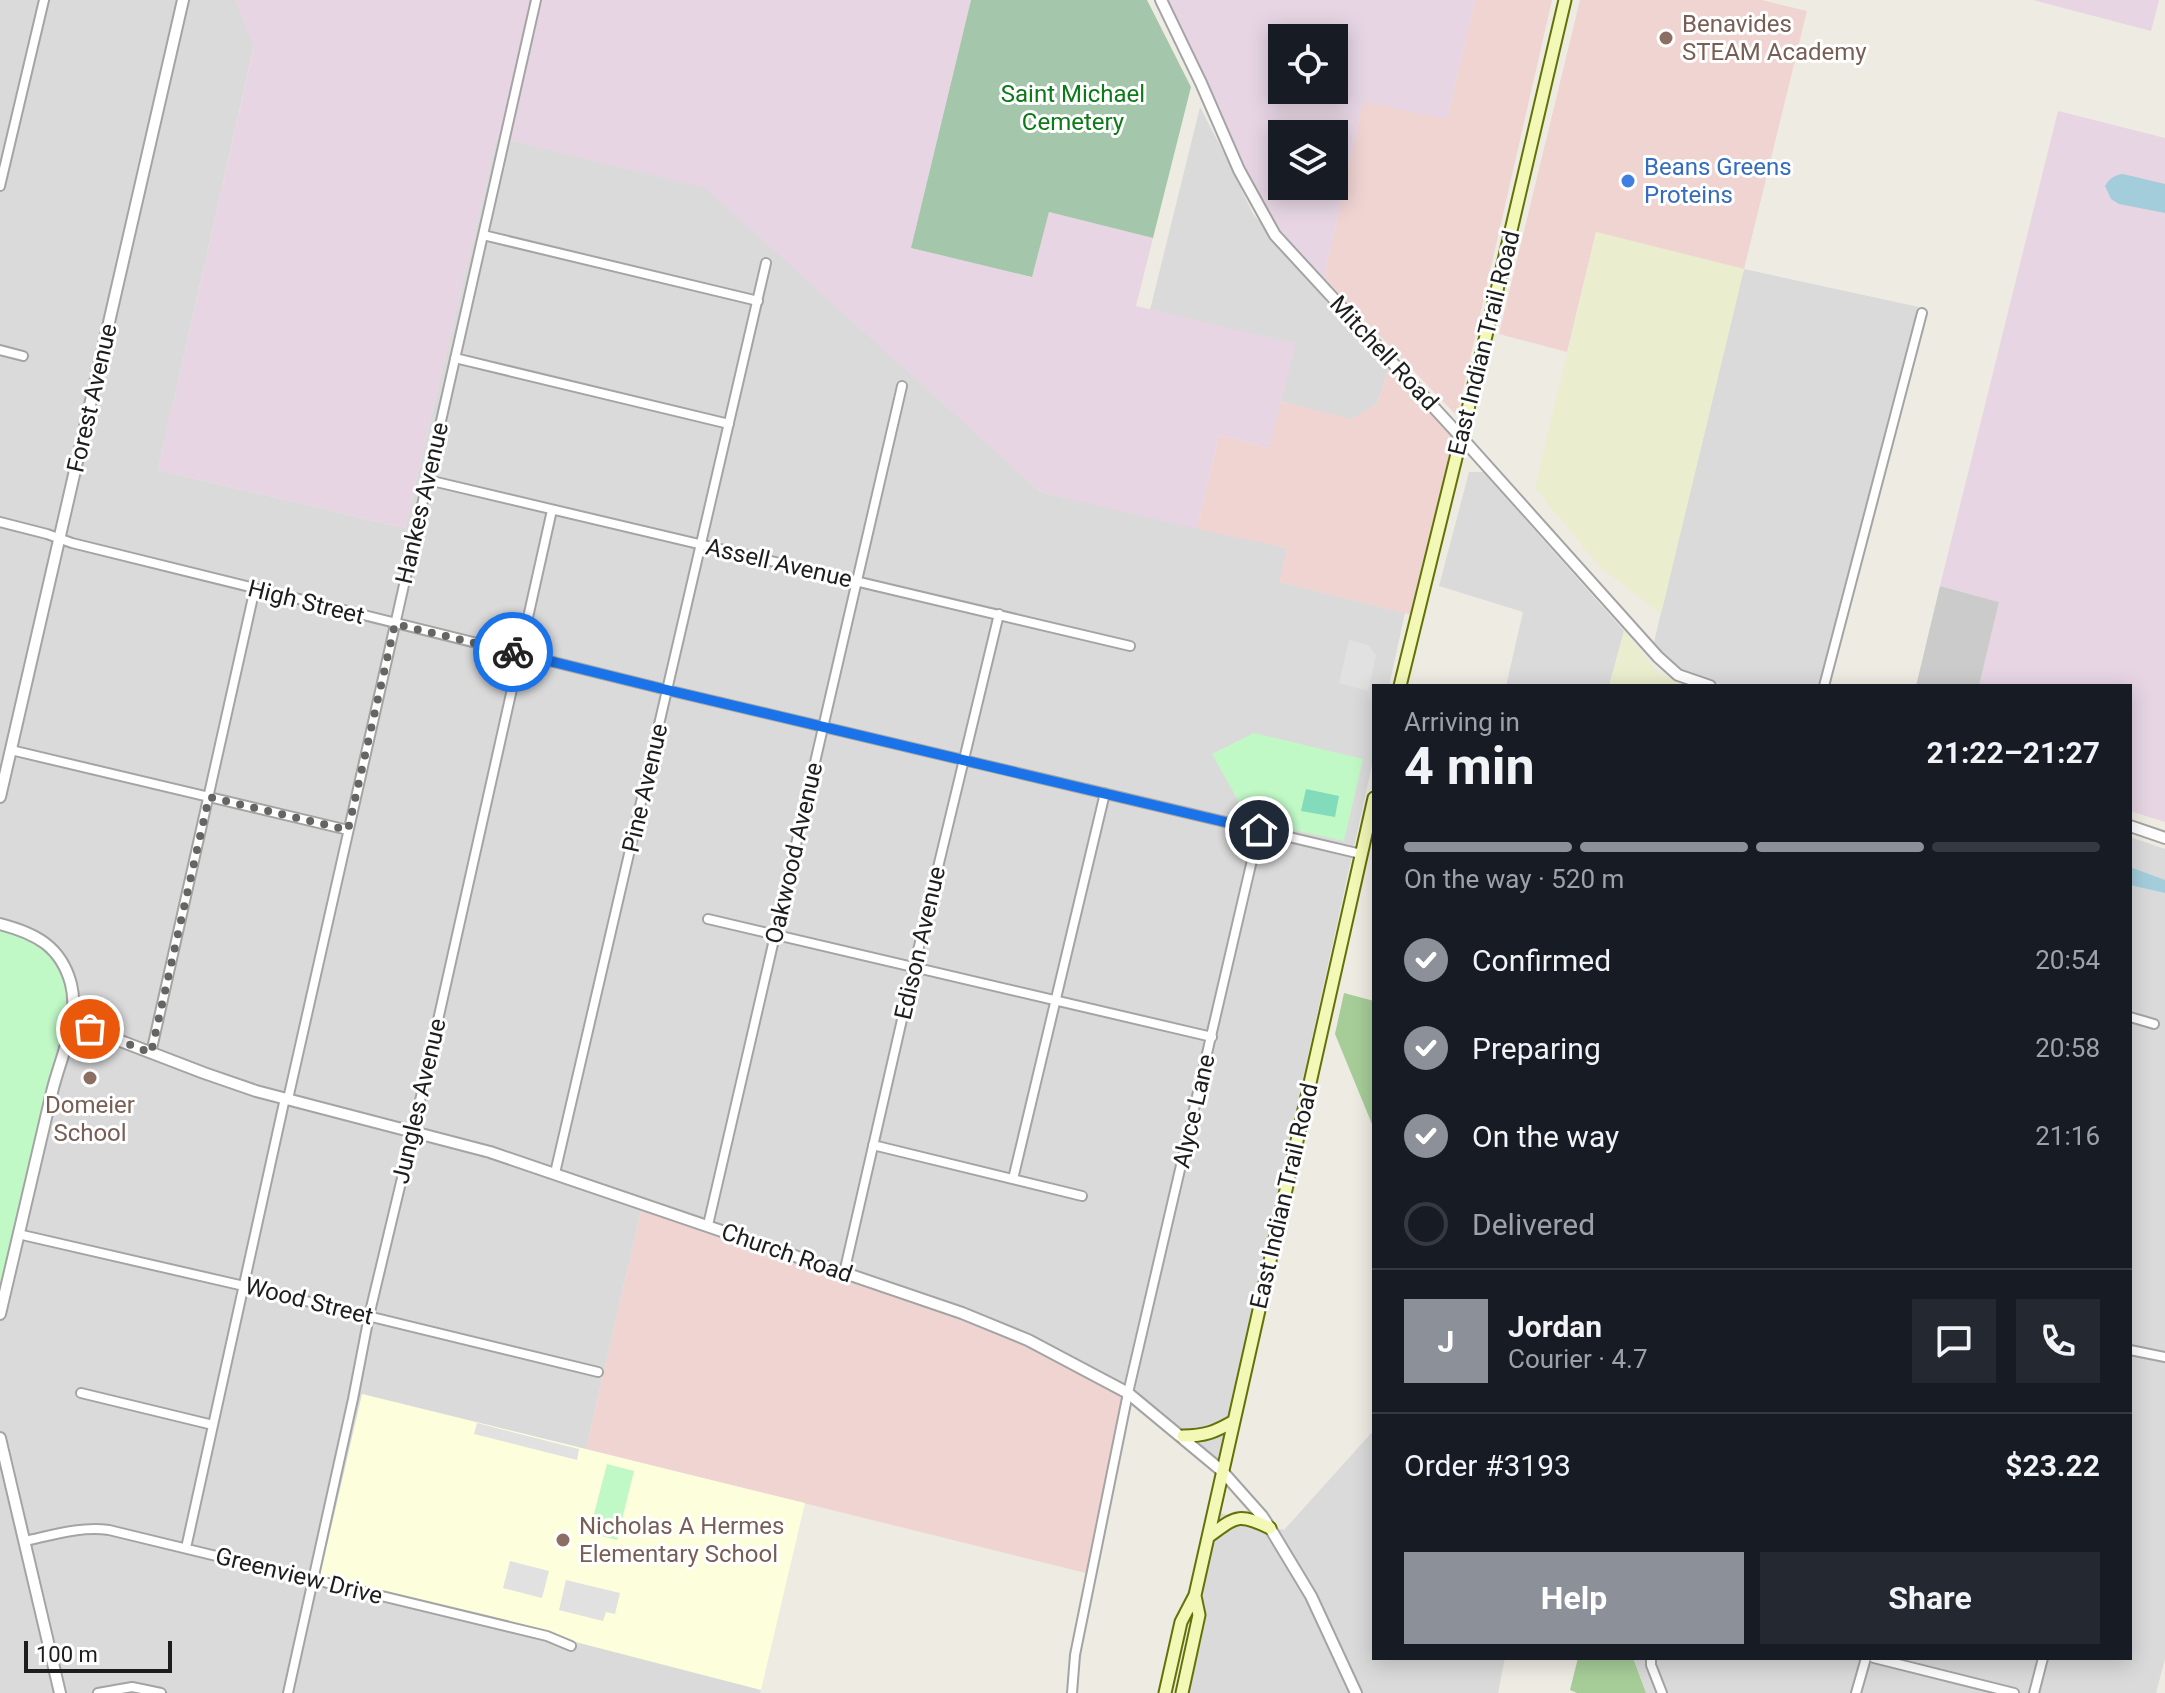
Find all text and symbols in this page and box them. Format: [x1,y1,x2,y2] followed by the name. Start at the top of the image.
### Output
[1682,10,1867,66] place label: Benavides STEAM Academy
[1268,24,1348,200] map controls
[1268,24,1348,104] button: locate
[1657,29,1675,47] marker: Benavides STEAM Academy
[1001,80,1145,136] park label: Saint Michael Cemetery
[1268,120,1348,200] button: layers
[1644,153,1792,209] place label: Beans Greens Proteins
[1619,172,1637,190] marker: Beans Greens Proteins
[1443,228,1525,458] street label: East Indian Trail Road
[1324,290,1444,416] street label: Mitchell Road
[61,321,123,475] street label: Forest Avenue
[390,420,454,586] street label: Hankes Avenue
[703,533,855,593] street label: Assell Avenue
[245,574,367,630] street label: High Street
[473,612,553,692] courier
[491,630,535,674] icon: bike
[1404,707,1520,737] text: Arriving in
[617,721,673,855] street label: Pine Avenue
[1926,735,2100,770] text: 21:22–21:27
[1404,736,1535,797] text: 4 min
[760,760,828,946] street label: Oakwood Avenue
[1225,796,1293,864] pin
[1237,808,1281,852] icon: home
[889,864,951,1022] street label: Edison Avenue
[1404,864,1624,894] text: On the way · 520 m
[1404,938,1448,982] icon: check
[1472,943,1611,978] text: Confirmed
[2035,945,2100,975] text: 20:54
[56,995,124,1063] pin
[68,1007,112,1051] icon: bag
[386,1016,452,1186] street label: Jungles Avenue
[1404,1026,1448,1070] icon: check
[1472,1031,1601,1066] text: Preparing
[2035,1033,2100,1063] text: 20:58
[1167,1051,1221,1171] street label: Alyce Lane
[81,1069,99,1087] marker: Domeier School
[1244,1080,1324,1312] street label: East Indian Trail Road
[45,1091,135,1147] place label: Domeier School
[1404,1114,1448,1158] icon: check
[1472,1119,1619,1154] text: On the way
[2035,1121,2100,1151] text: 21:16
[1472,1207,1595,1242] text: Delivered
[718,1217,856,1289] street label: Church Road
[242,1272,376,1330] street label: Wood Street
[1912,1299,1996,1383] button: chat
[2016,1299,2100,1383] button: phone
[1508,1309,1602,1344] text: Jordan
[1438,1324,1454,1359] text: J
[1508,1344,1648,1374] text: Courier · 4.7
[1404,1448,1571,1483] text: Order #3193
[2005,1448,2100,1483] text: $23.22
[579,1512,784,1568] place label: Nicholas A Hermes Elementary School
[554,1531,572,1549] marker: Nicholas A Hermes Elementary School
[213,1542,385,1610] street label: Greenview Drive
[1404,1552,1744,1644] button: Help
[1760,1552,2100,1644] button: Share
[24,1637,172,1673] scale bar
[36,1642,98,1667] text: 100 m

